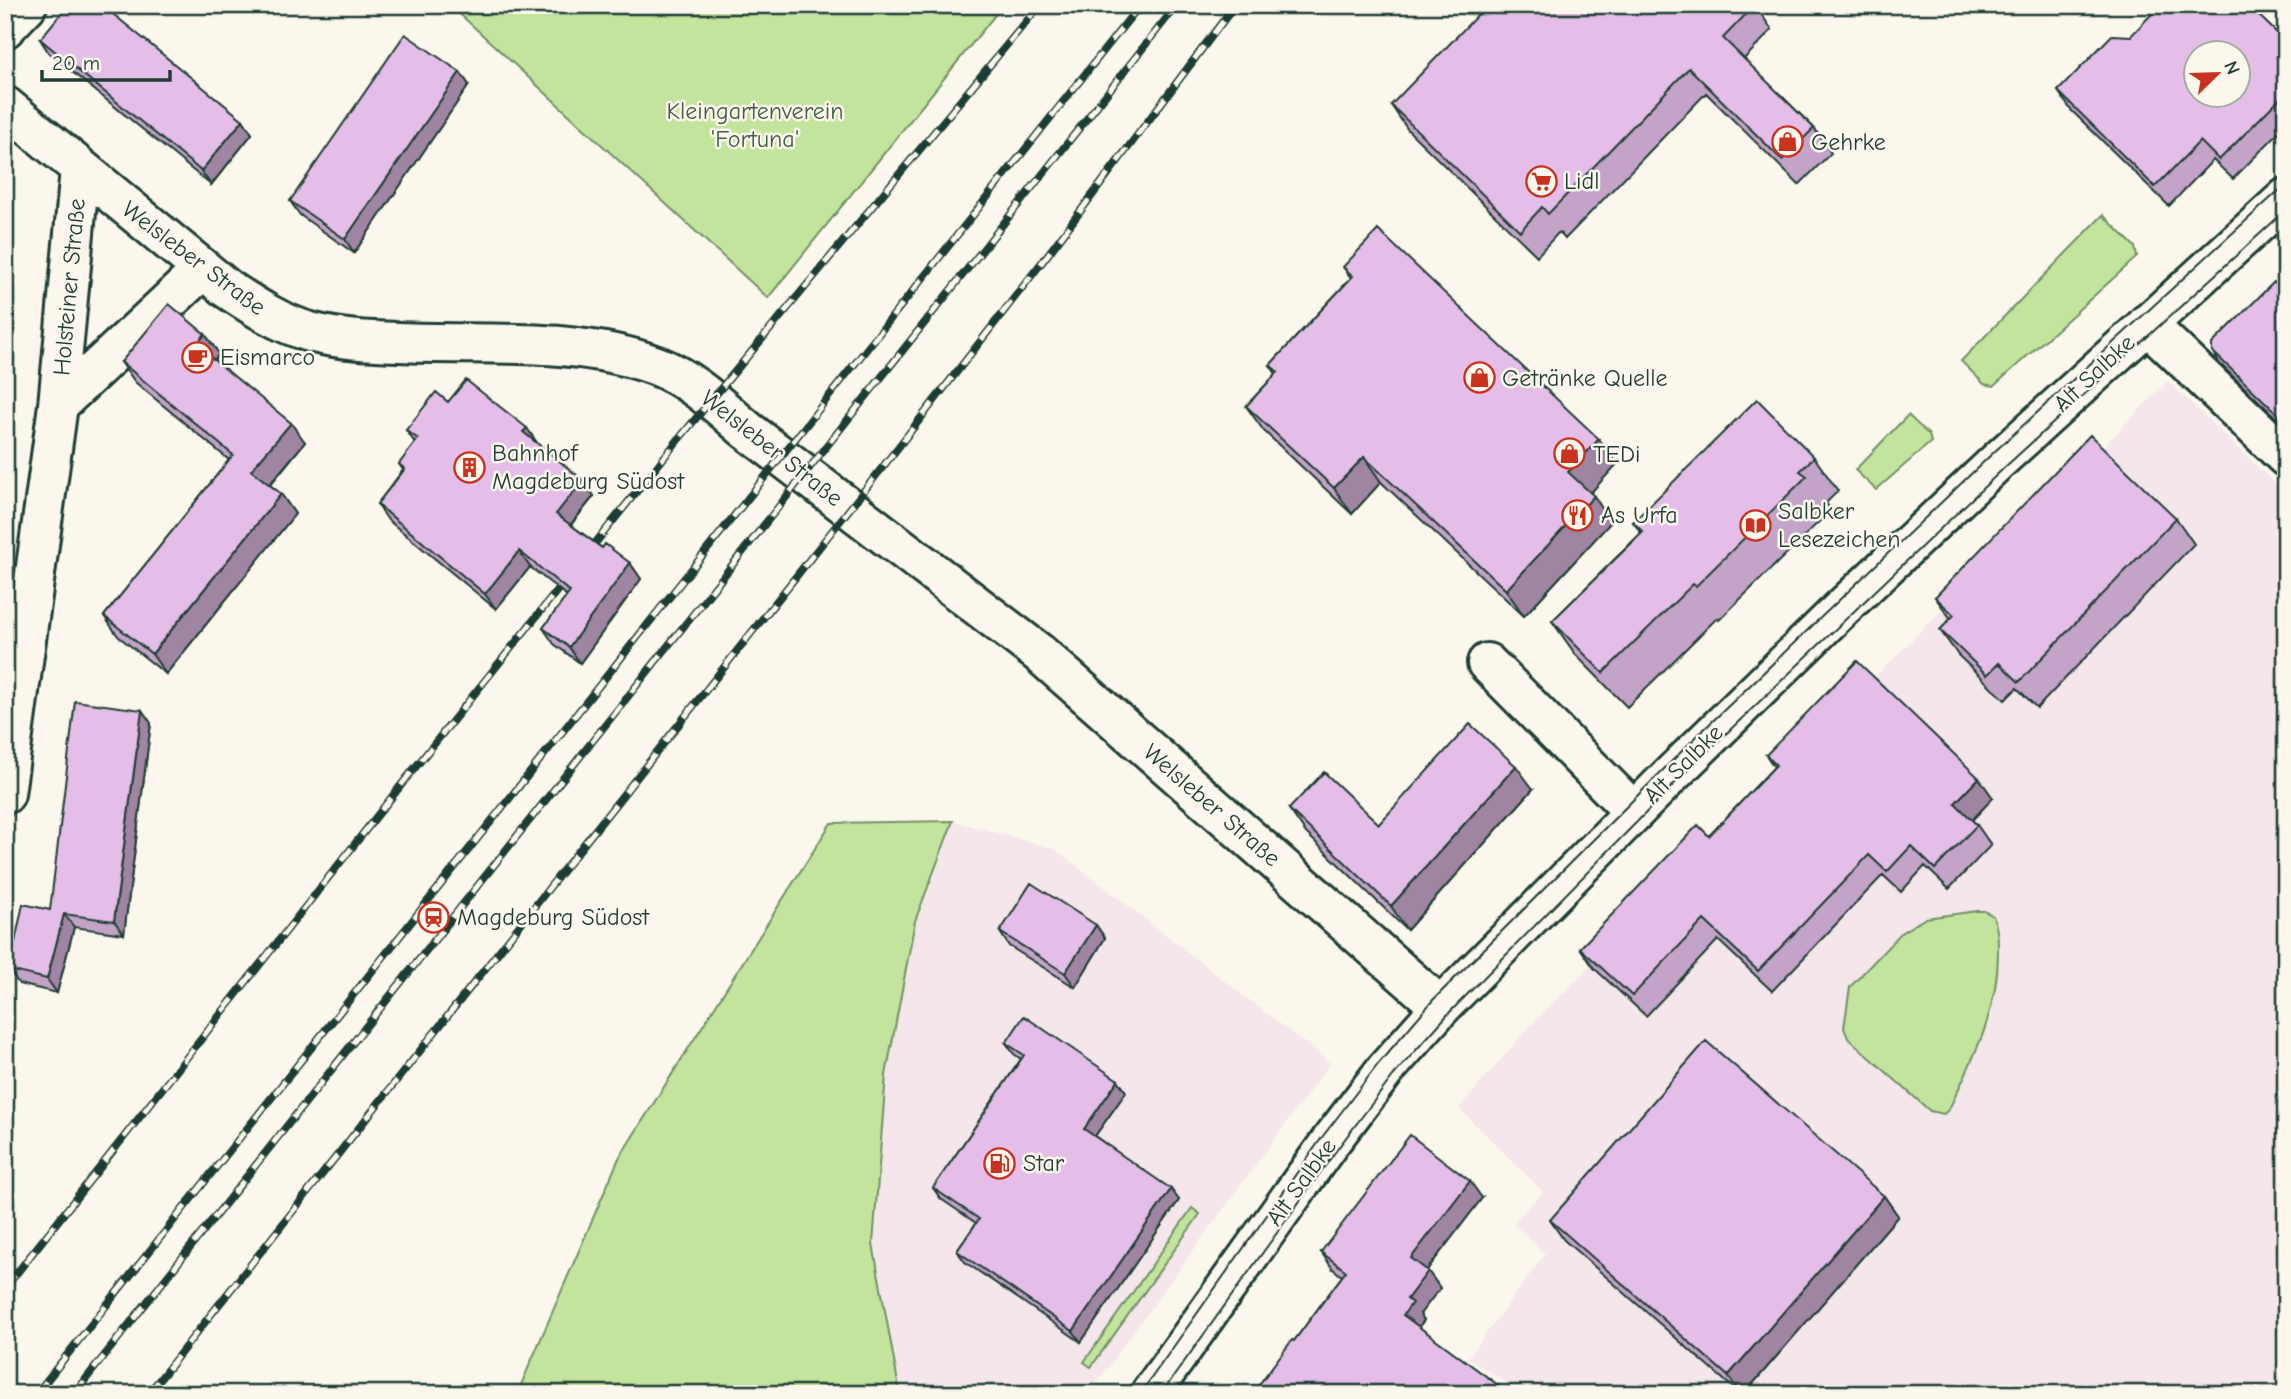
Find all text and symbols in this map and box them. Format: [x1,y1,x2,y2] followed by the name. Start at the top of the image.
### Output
[42,38,170,82] scale bar
[2182,38,2252,108] north arrow
[52,51,100,75] text: 20 m
[2219,58,2244,78] text: N
[667,97,843,153] park label: Kleingartenverein 'Fortuna'
[1771,125,1805,159] shop icon: Gehrke
[1811,128,1886,156] place label: Gehrke
[1524,164,1558,198] supermarket icon: Lidl
[1564,167,1599,195] place label: Lidl
[117,195,271,321] street label: Welsleber Straße
[47,197,91,377] street label: Holsteiner Straße
[2048,328,2140,418] street label: Alt Salbke
[180,340,214,374] cafe icon: Eismarco
[220,343,315,371] place label: Eismarco
[1462,361,1496,395] shop icon: Getränke Quelle
[1502,364,1668,392] place label: Getränke Quelle
[695,384,849,512] street label: Welsleber Straße
[1553,437,1587,471] shop icon: TEDi
[492,439,685,495] place label: Bahnhof Magdeburg Südost
[1593,440,1641,468] place label: TEDi
[452,450,486,484] building icon: Bahnhof Magdeburg Südost
[1778,497,1901,553] place label: Salbker Lesezeichen
[1561,498,1595,532] restaurant icon: As Urfa
[1601,501,1678,529] place label: As Urfa
[1738,508,1772,542] library icon: Salbker Lesezeichen
[1637,718,1729,810] street label: Alt Salbke
[1138,738,1286,872] street label: Welsleber Straße
[417,900,451,934] station icon: Magdeburg Südost
[457,903,650,931] place label: Magdeburg Südost
[1260,1133,1342,1231] street label: Alt Salbke
[983,1146,1017,1180] fuel station icon: Star
[1023,1149,1065,1177] place label: Star

